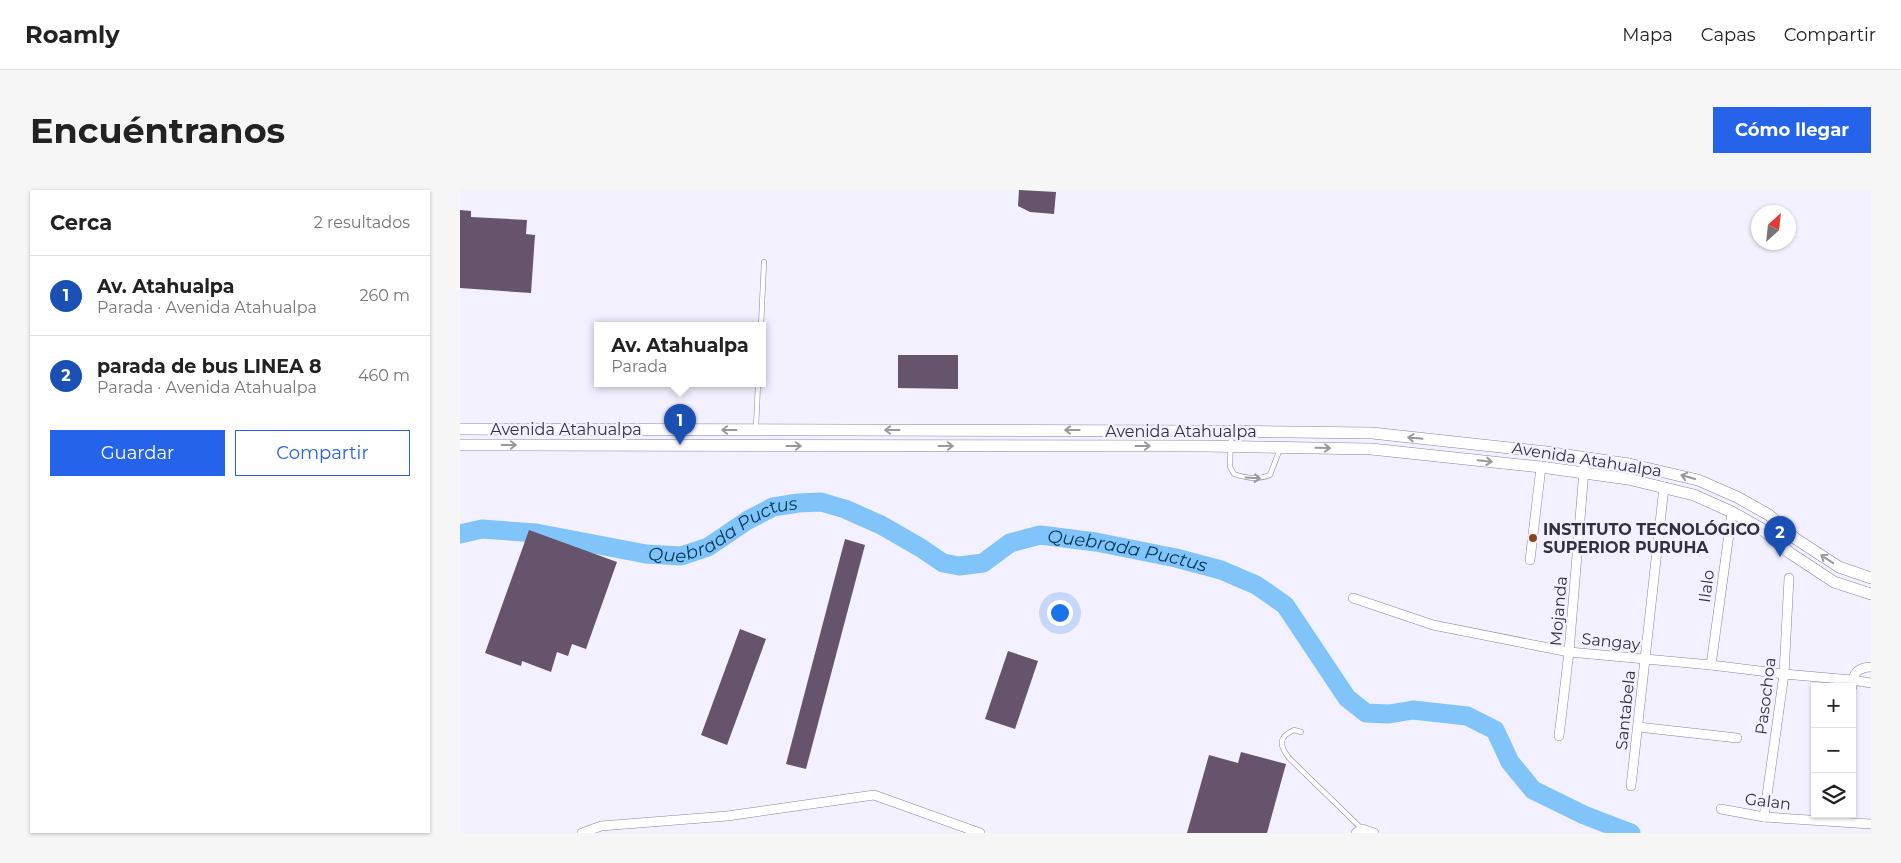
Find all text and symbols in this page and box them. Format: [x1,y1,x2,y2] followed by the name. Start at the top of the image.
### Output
[25,20,120,49] text: Roamly
[1622,24,1673,46] text: Mapa
[1701,24,1756,46] text: Capas
[1784,24,1876,46] text: Compartir
[1713,107,1871,153] button: Cómo llegar
[30,109,285,152] text: Encuéntranos
[1751,205,1796,250] north arrow
[50,210,112,235] text: Cerca
[314,213,410,232] text: 2 resultados
[97,275,235,298] text: Av. Atahualpa
[63,286,69,305] text: 1
[359,286,410,305] text: 260 m
[97,298,317,317] text: Parada · Avenida Atahualpa
[594,322,766,387] popup
[611,334,749,357] text: Av. Atahualpa
[97,355,322,378] text: parada de bus LINEA 8
[611,357,667,376] text: Parada
[61,366,71,385] text: 2
[358,366,410,385] text: 460 m
[97,378,317,397] text: Parada · Avenida Atahualpa
[664,404,696,445] pin: 1
[490,420,642,439] street label: Avenida Atahualpa
[1105,422,1257,441] street label: Avenida Atahualpa
[722,425,738,435] one-way arrow
[884,425,900,435] one-way arrow
[1064,425,1080,435] one-way arrow
[50,430,225,476] button: Guardar
[235,430,410,476] button: Compartir
[1407,433,1423,443] one-way arrow
[1511,438,1663,481] street label: Avenida Atahualpa
[500,440,516,450] one-way arrow
[785,441,801,451] one-way arrow
[938,441,954,451] one-way arrow
[1135,441,1151,451] one-way arrow
[1315,443,1331,453] one-way arrow
[1477,456,1493,466] one-way arrow
[1680,472,1696,482] one-way arrow
[1244,473,1260,482] one-way arrow
[648,492,799,567] water label: Quebrada Puctus
[1764,516,1796,557] pin: 2
[1543,520,1760,557] place label: INSTITUTO TECNOLÓGICO SUPERIOR PURUHA
[1046,525,1210,577] water label: Quebrada Puctus
[1527,532,1539,544] marker: INSTITUTO TECNOLÓGICO SUPERIOR PURUHA
[1820,554,1834,564] one-way arrow
[1695,568,1718,604] street label: Ilalo
[1546,575,1571,647] street label: Mojanda
[1047,600,1073,626] your location
[1581,629,1642,654] street label: Sangay
[1751,656,1780,736] street label: Pasochoa
[1612,669,1639,751] street label: Santabela
[1811,683,1856,818] map controls
[1811,683,1856,728] button: +
[1811,728,1856,773] button: −
[1811,773,1856,818] button: layers
[1744,789,1792,814] street label: Galan

